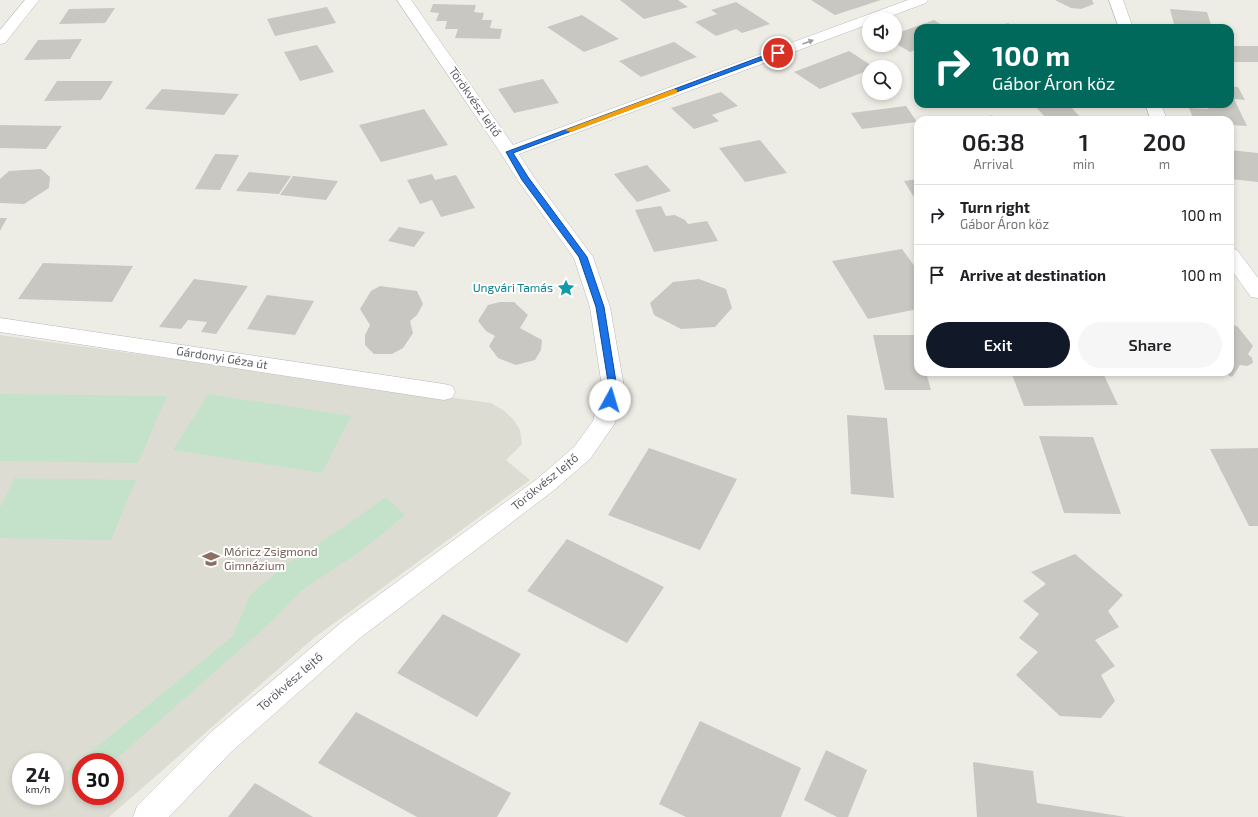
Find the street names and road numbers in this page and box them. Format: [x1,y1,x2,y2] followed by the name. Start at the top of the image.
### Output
[446,64,505,140] street label: Törökvész lejtő
[175,343,269,371] street label: Gárdonyi Géza út
[508,450,581,513] street label: Törökvész lejtő
[254,649,326,714] street label: Törökvész lejtő

